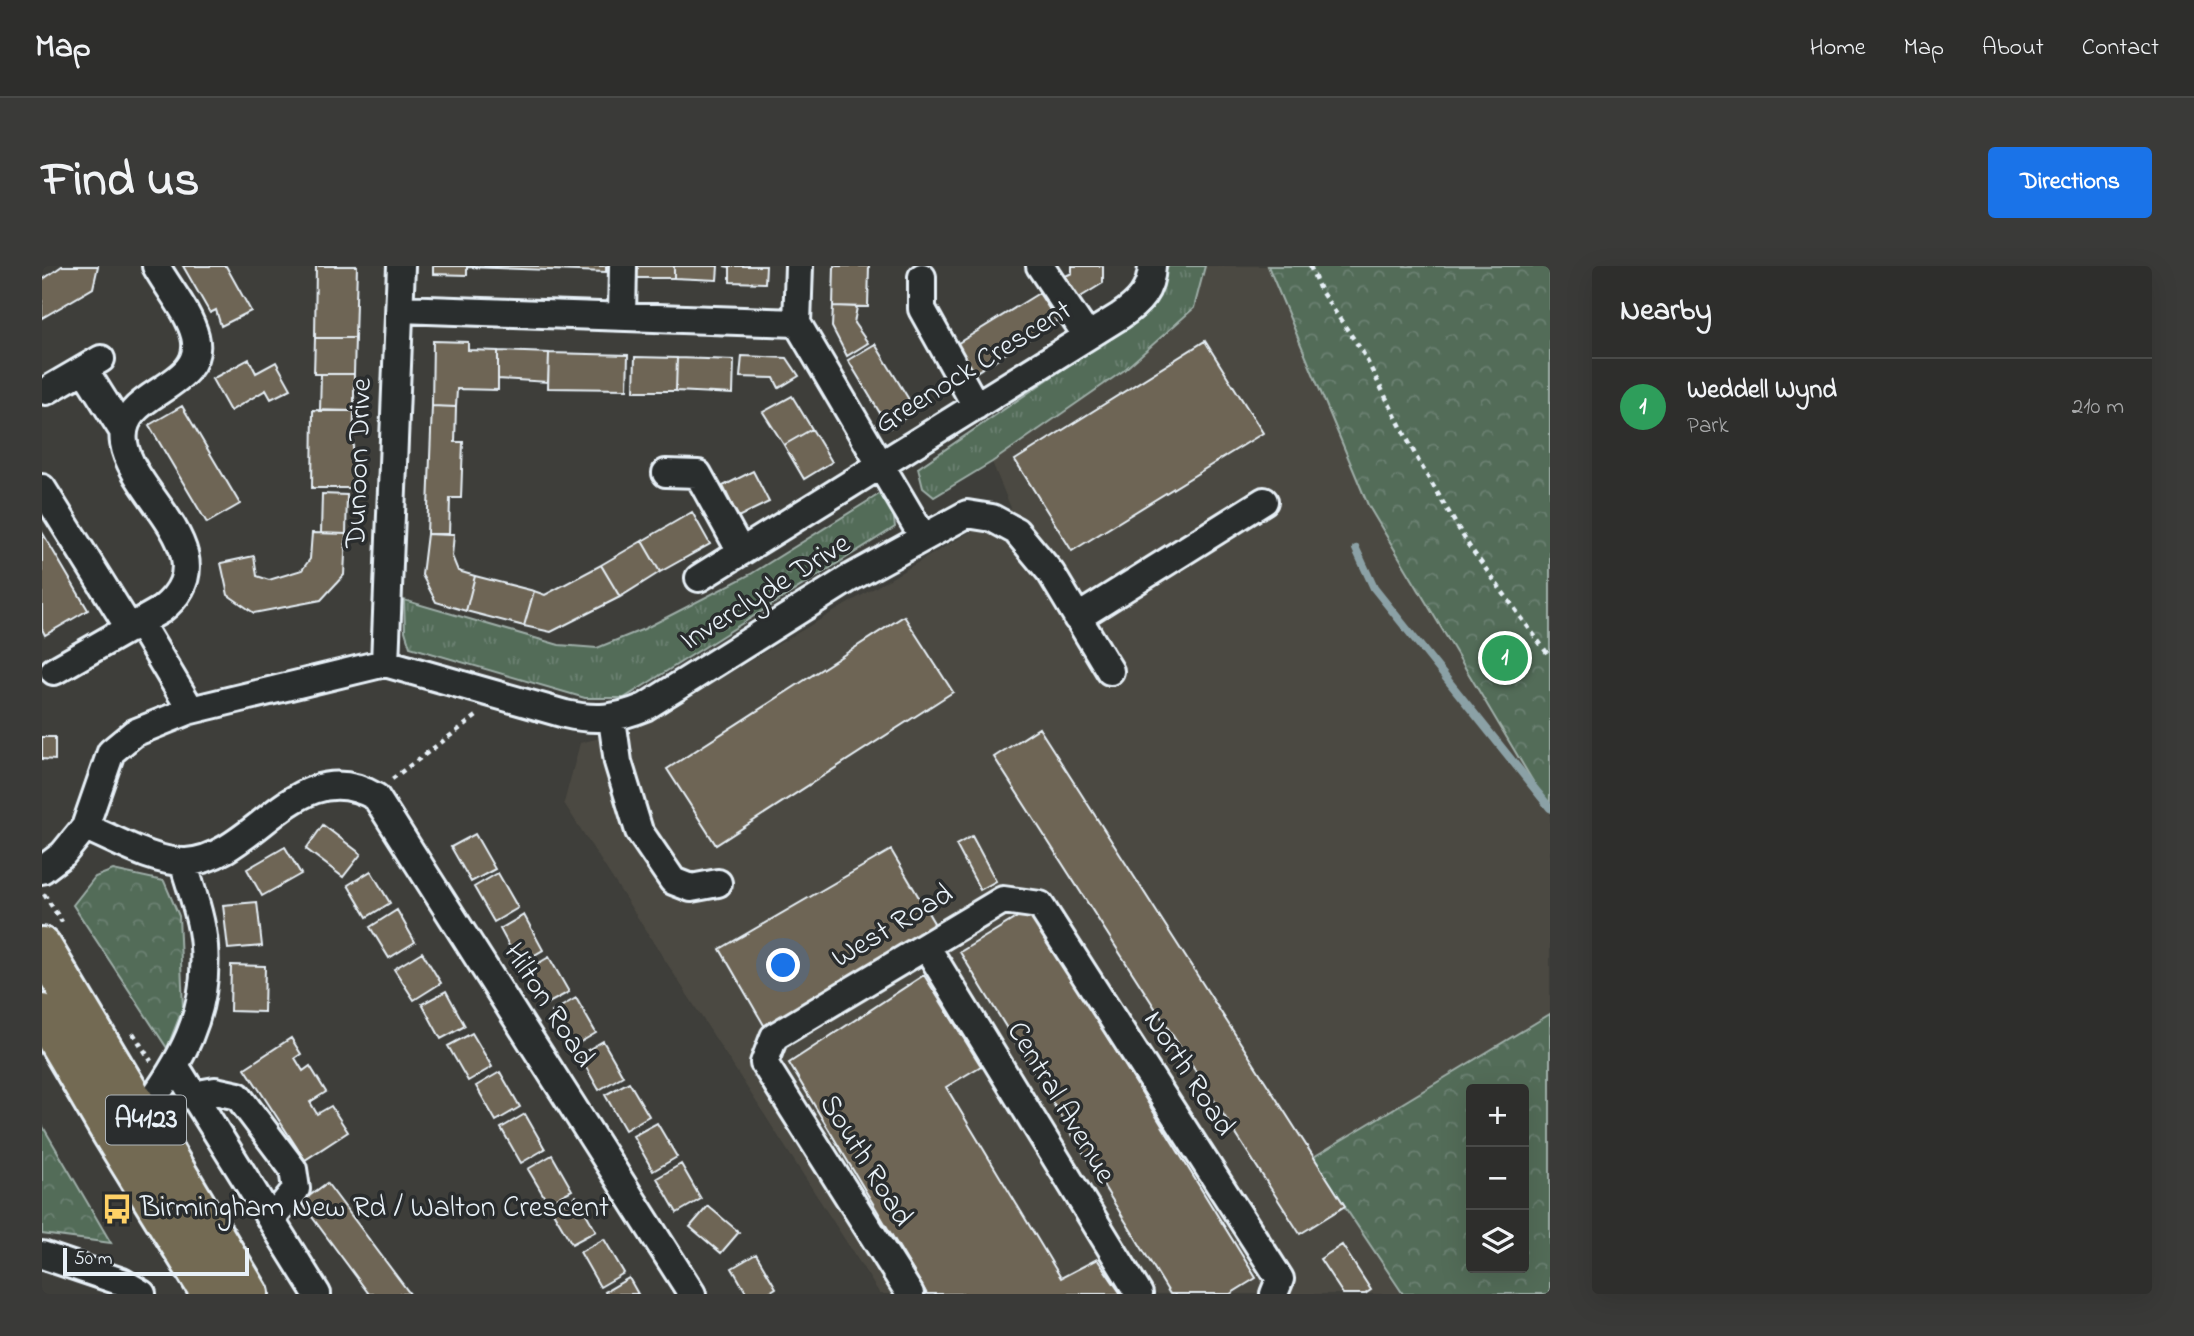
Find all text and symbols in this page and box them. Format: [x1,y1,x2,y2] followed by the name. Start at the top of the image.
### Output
[35,24,91,72] text: Map
[1810,31,1866,66] text: Home
[1904,31,1944,66] text: Map
[1982,31,2044,66] text: About
[2082,31,2159,66] text: Contact
[42,146,199,218] text: Find us
[1988,147,2152,218] button: Directions
[867,290,1081,446] street label: Greenock Crescent
[1620,290,1712,334] text: Nearby
[1687,372,1837,410] text: Weddell Wynd
[335,377,385,550] street label: Dunoon Drive
[1639,391,1647,424] text: 1
[2072,391,2124,424] text: 210 m
[1687,410,1729,443] text: Park
[672,523,860,663] street label: Inverclyde Drive
[1482,632,1528,684] pin: 1
[824,873,962,981] street label: West Road
[491,935,605,1077] street label: Hilton Road
[766,948,800,982] your location
[1131,1002,1245,1146] street label: North Road
[994,1013,1126,1193] street label: Central Avenue
[1466,1084,1529,1273] map controls
[1466,1084,1529,1147] button: +
[807,1086,923,1236] street label: South Road
[106,1096,186,1144] road number: A4123
[1466,1147,1529,1210] button: −
[139,1187,609,1231] place label: Birmingham New Rd / Walton Crescent
[100,1192,134,1226] bus stop icon: Birmingham New Rd / Walton Crescent
[1466,1210,1529,1273] button: layers
[63,1245,248,1277] scale bar
[74,1246,113,1273] text: 50 m

